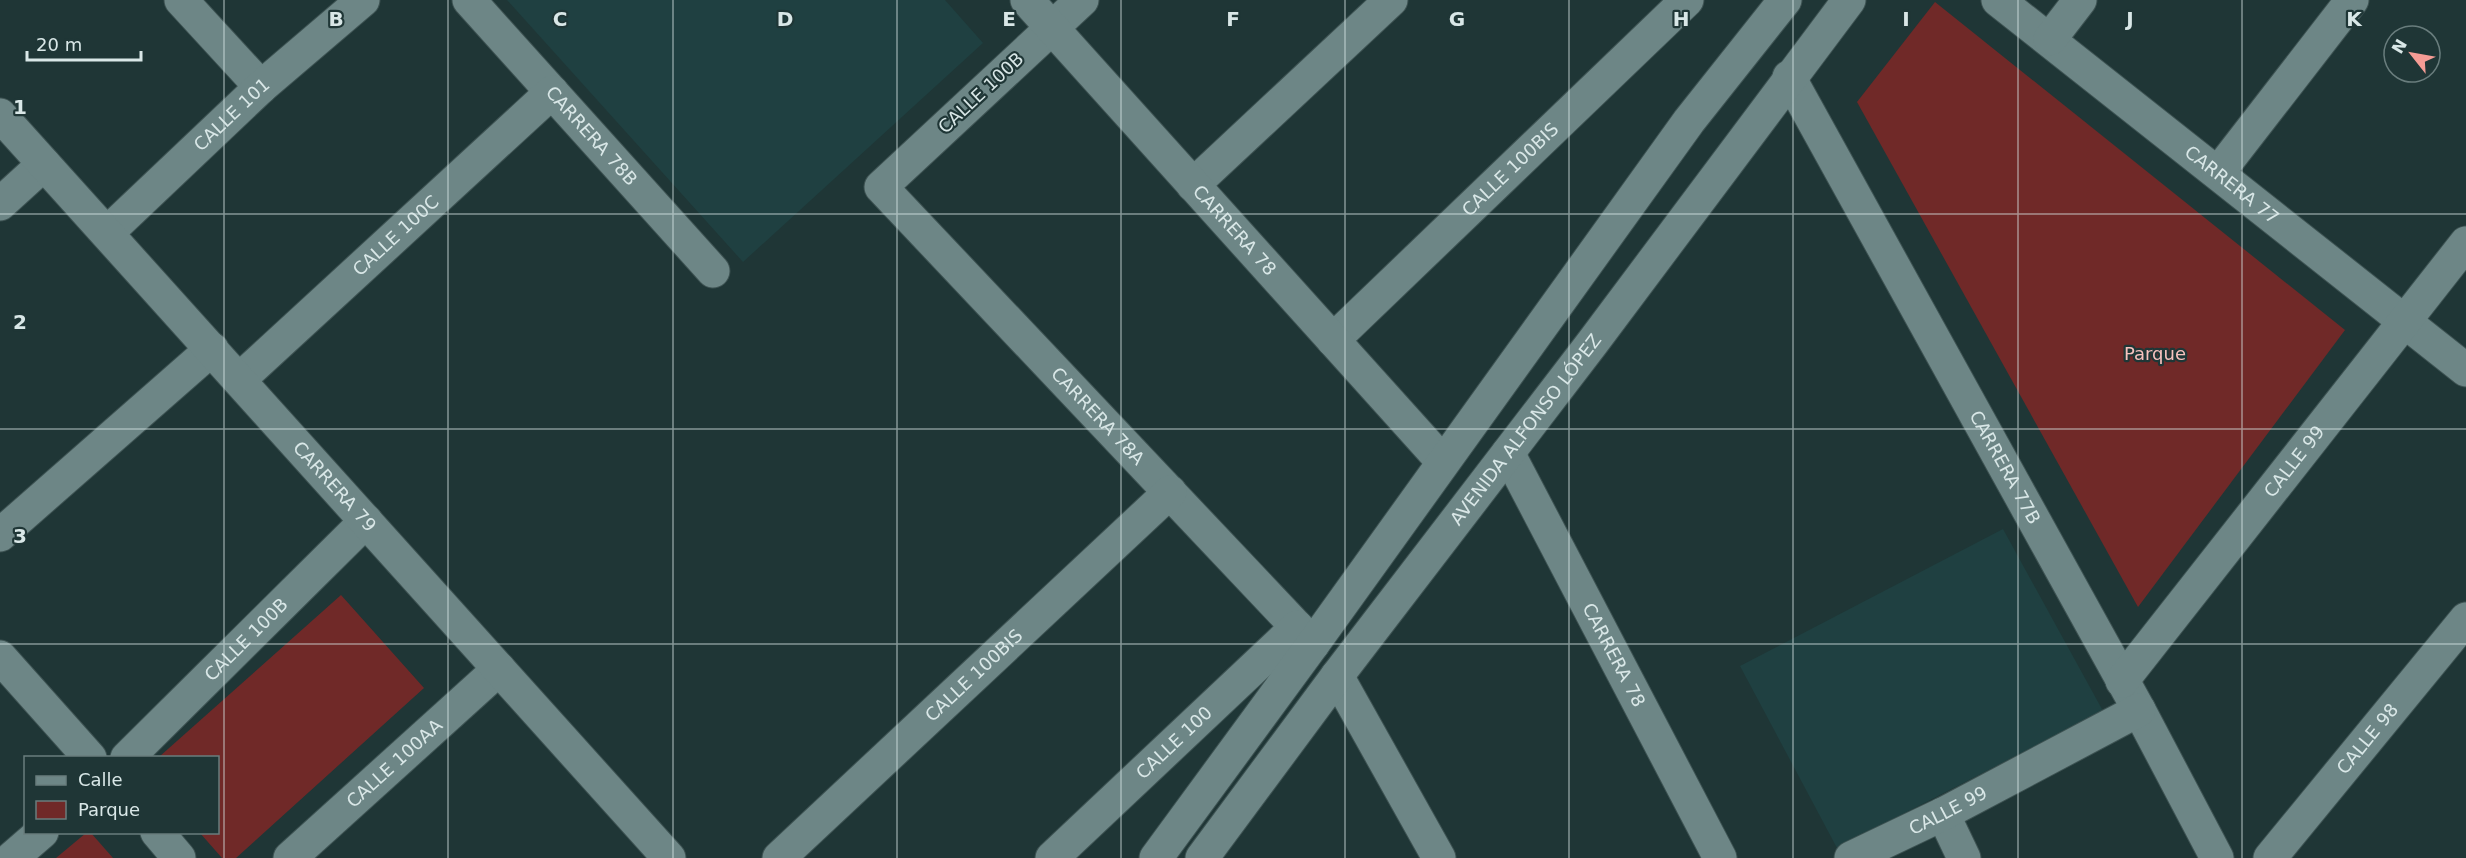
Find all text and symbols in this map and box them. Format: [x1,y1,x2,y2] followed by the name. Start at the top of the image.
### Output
[328,7,344,31] text: B
[553,7,567,31] text: C
[777,7,793,31] text: D
[1002,7,1016,31] text: E
[1226,7,1240,31] text: F
[1449,7,1465,31] text: G
[1673,7,1689,31] text: H
[1902,7,1910,31] text: I
[2124,7,2134,31] text: J
[2346,7,2363,31] text: K
[27,24,141,62] scale bar
[2382,24,2442,84] north arrow
[36,34,82,55] text: 20 m
[2388,36,2411,57] text: N
[934,48,1028,137] street label: CALLE 100B
[189,73,274,155] street label: CALLE 101
[542,82,642,190] street label: CARRERA 78B
[13,95,27,119] text: 1
[1458,118,1563,220] street label: CALLE 100BIS
[2181,141,2283,228] street label: CARRERA 77
[1189,181,1281,279] street label: CARRERA 78
[348,191,443,280] street label: CALLE 100C
[13,310,27,334] text: 2
[1446,330,1605,529] street label: AVENIDA ALFONSO LÓPEZ
[2124,343,2186,364] park label: Parque
[1047,363,1150,470] street label: CARRERA 78A
[1965,407,2045,527] street label: CARRERA 77B
[2259,421,2328,501] street label: CALLE 99
[289,437,381,536] street label: CARRERA 79
[13,524,27,548] text: 3
[200,594,292,685] street label: CALLE 100B
[1578,599,1650,710] street label: CARRERA 78
[921,625,1027,726] street label: CALLE 100BIS
[2332,699,2402,778] street label: CALLE 98
[1132,702,1216,783] street label: CALLE 100
[342,714,447,812] street label: CALLE 100AA
[24,756,219,834] legend
[78,769,123,790] text: Calle
[1905,782,1991,839] street label: CALLE 99
[78,799,140,820] text: Parque

